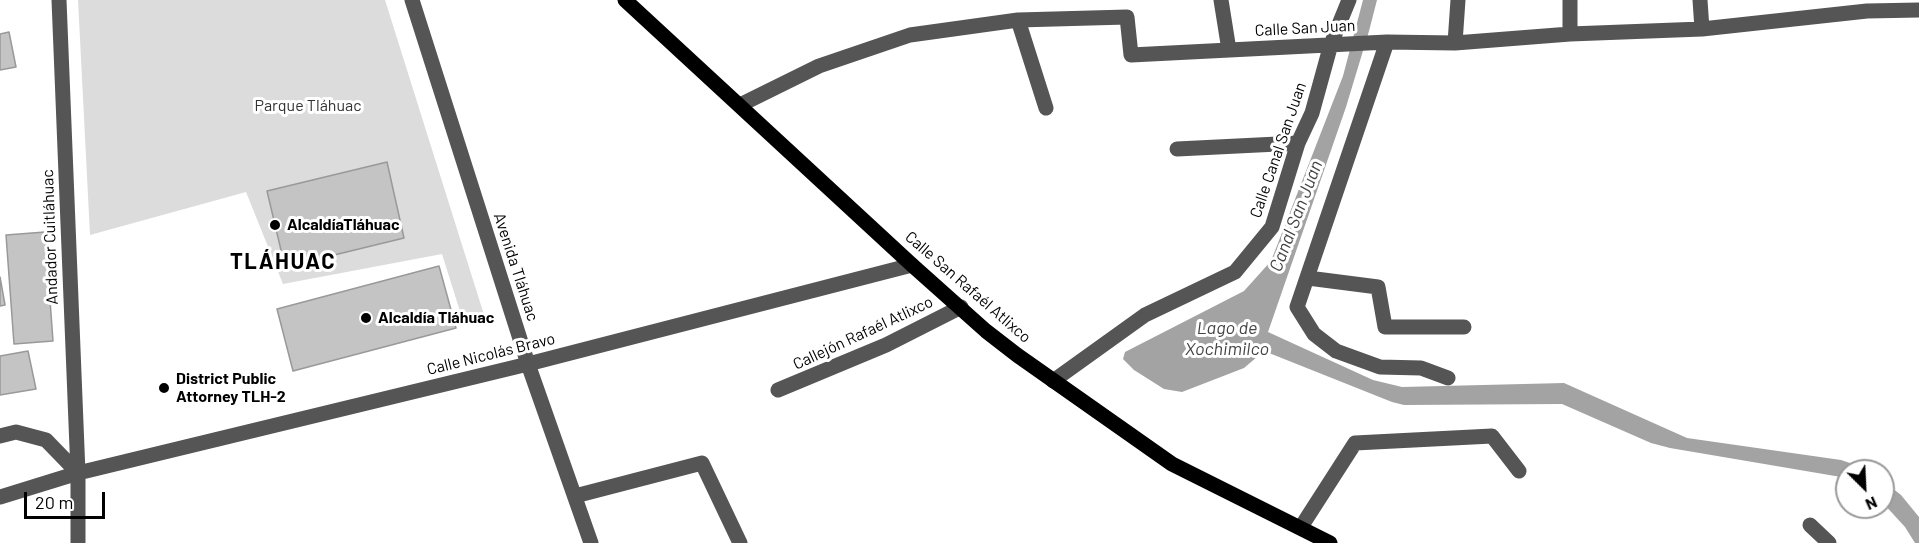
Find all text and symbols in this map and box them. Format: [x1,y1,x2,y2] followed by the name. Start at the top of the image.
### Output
[1254,16,1356,40] street label: Calle San Juan
[1246,80,1310,220] street label: Calle Canal San Juan
[255,96,361,116] park label: Parque Tláhuac
[1265,157,1327,275] water label: Canal San Juan
[38,169,62,305] street label: Andador Cuitláhuac
[489,211,543,323] street label: Avenida Tláhuac
[287,215,400,235] place label: AlcaldíaTláhuac
[268,218,282,232] marker: AlcaldíaTláhuac
[901,227,1035,347] street label: Calle San Rafaél Atlixco
[230,249,336,275] district label: TLÁHUAC
[790,292,936,374] street label: Callejón Rafaél Atlixco
[378,308,494,328] place label: Alcaldía Tláhuac
[359,311,373,325] marker: Alcaldía Tláhuac
[1185,317,1269,360] water label: Lago de Xochimilco
[425,329,557,379] street label: Calle Nicolás Bravo
[176,369,286,407] place label: District Public Attorney TLH-2
[157,381,171,395] marker: District Public Attorney TLH-2
[1835,459,1895,519] north arrow
[27,480,108,518] scale bar
[35,491,73,513] text: 20 m
[1863,493,1880,515] text: N

